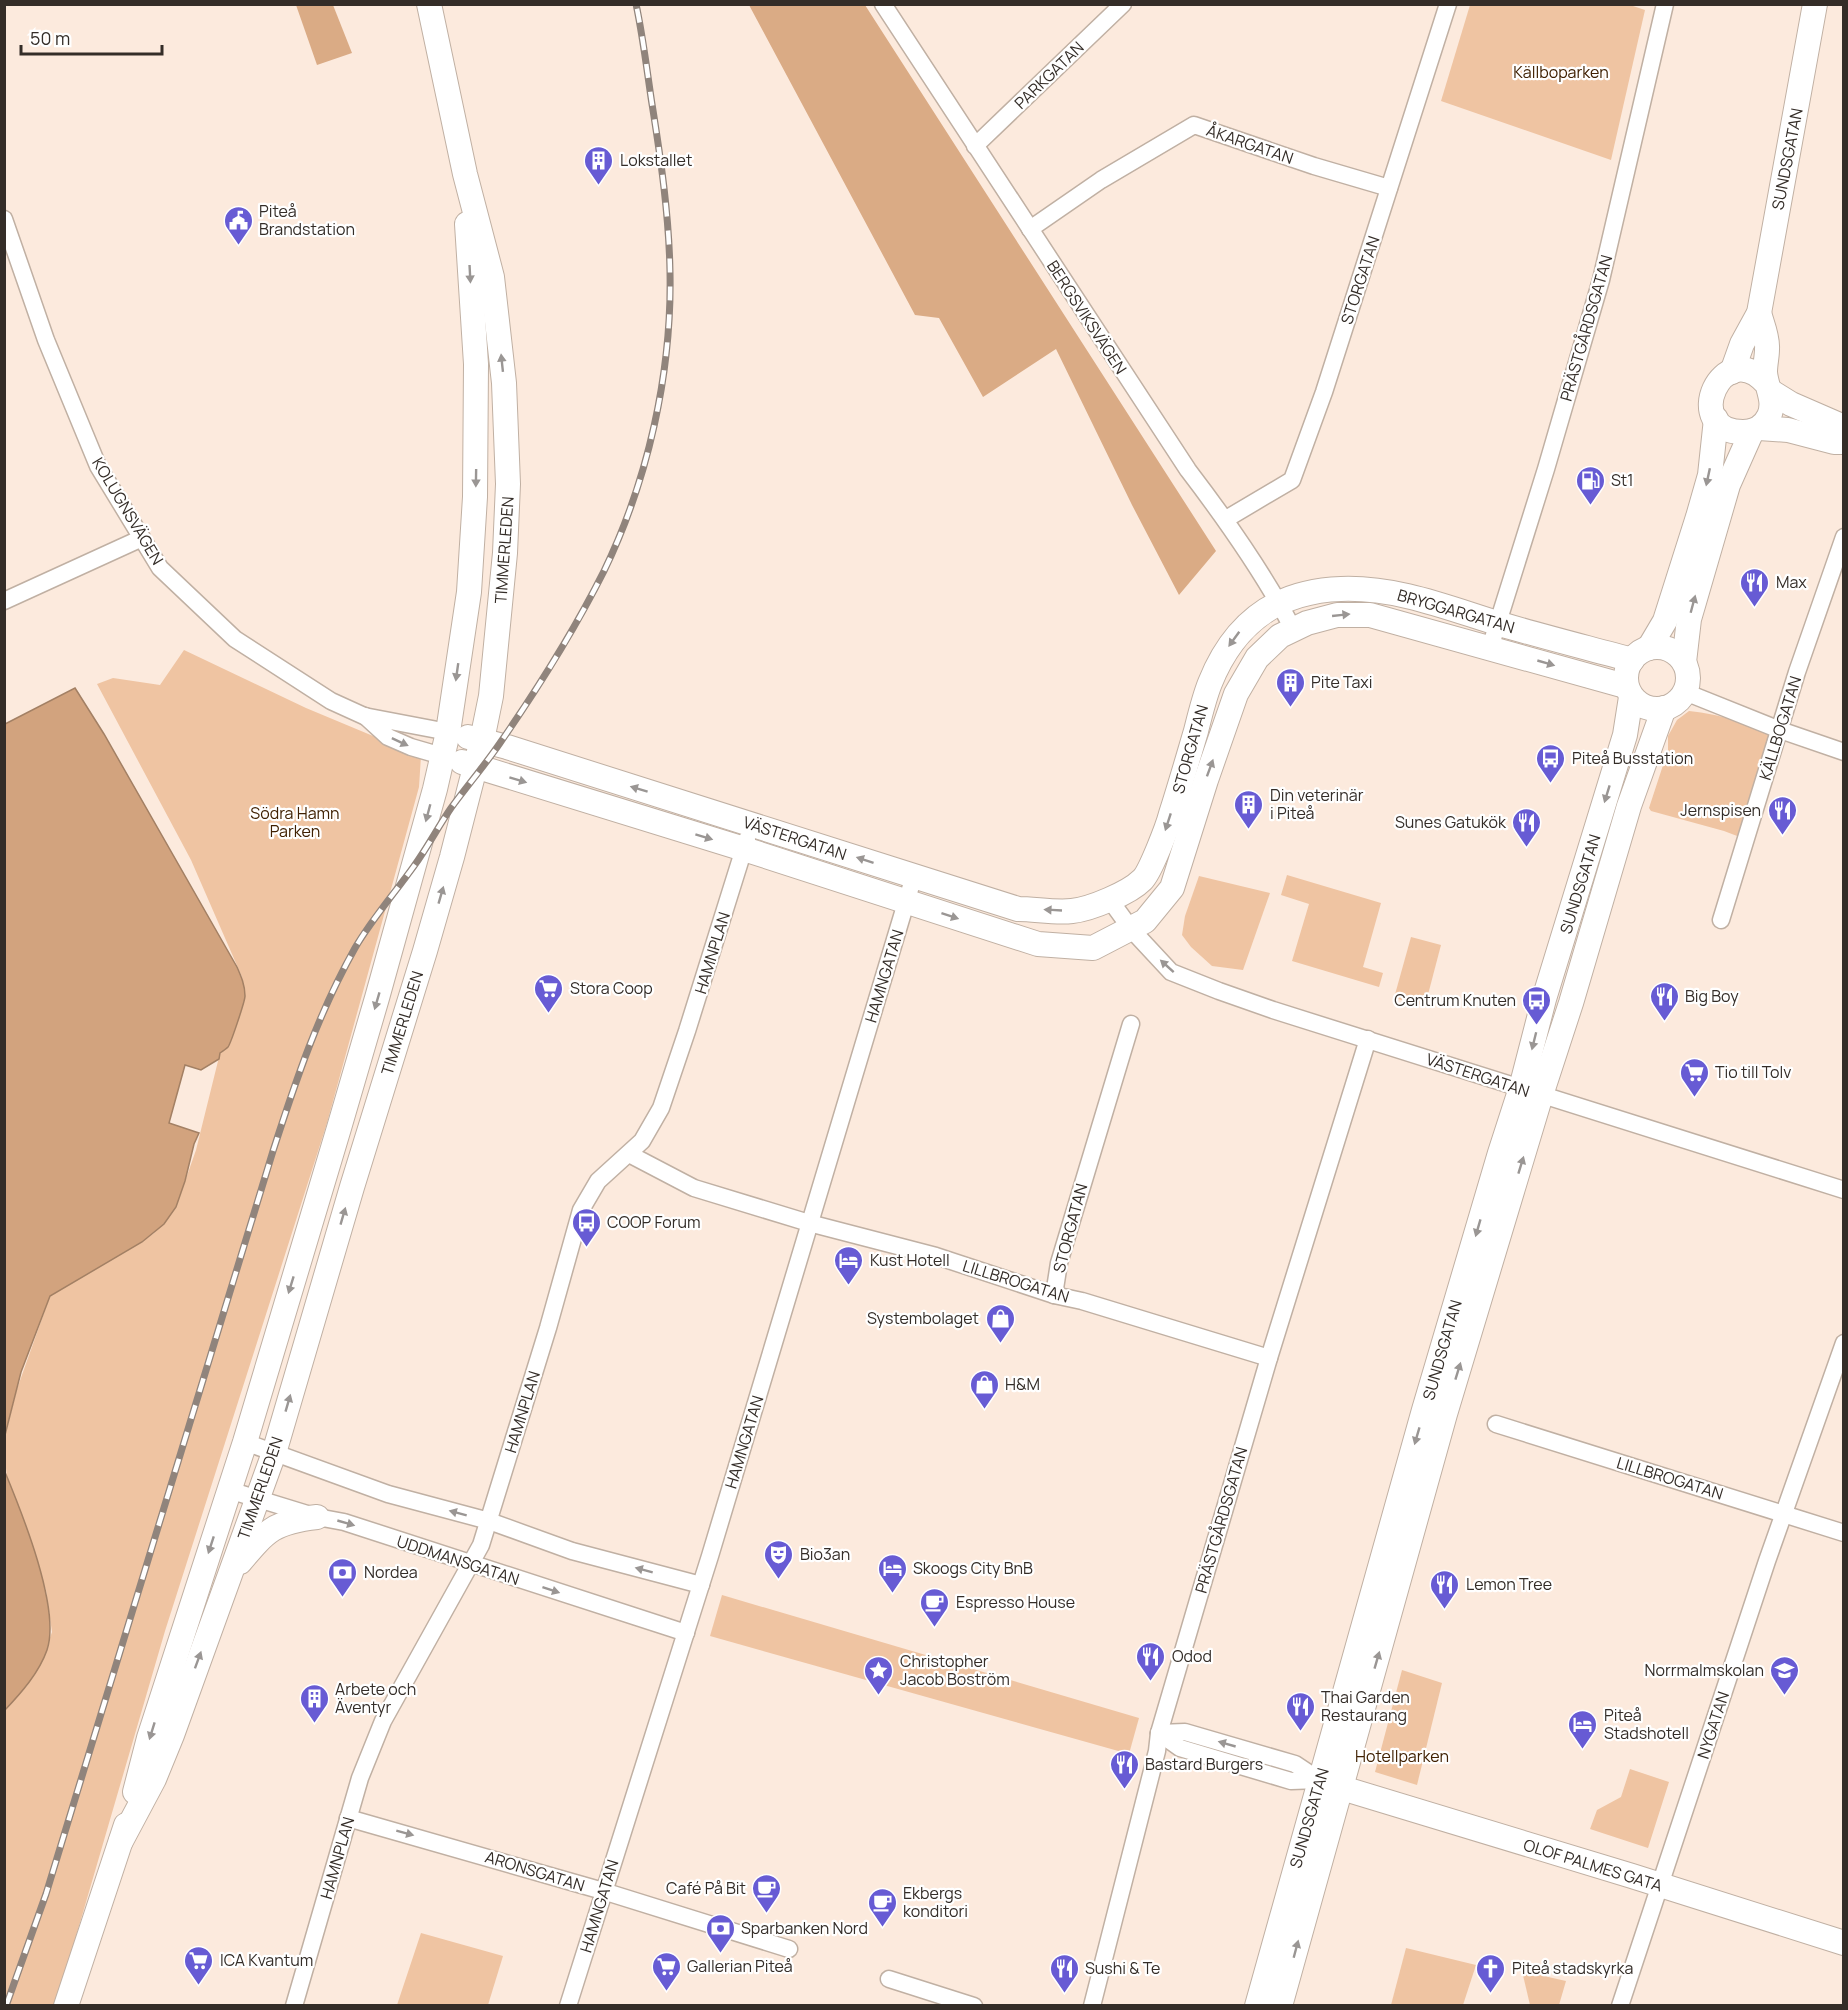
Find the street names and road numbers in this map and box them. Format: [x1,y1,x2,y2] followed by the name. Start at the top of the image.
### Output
[1010,36,1088,114] street label: PARKGATAN
[1766,106,1808,212] street label: SUNDSGATAN
[1204,119,1296,169] street label: ÅKARGATAN
[1335,233,1385,327] street label: STORGATAN
[1555,252,1617,404] street label: PRÄSTGÅRDSGATAN
[1042,256,1132,378] street label: BERGSVIKSVÄGEN
[87,453,169,569] street label: KOLUGNSVÄGEN
[489,496,519,604] street label: TIMMERLEDEN
[1395,584,1517,638] street label: BRYGGARGATAN
[1754,673,1806,783] street label: KÄLLBOGATAN
[1167,702,1213,796] street label: STORGATAN
[741,811,849,865] street label: VÄSTERGATAN
[1554,831,1606,937] street label: SUNDSGATAN
[689,909,735,997] street label: HAMNPLAN
[859,927,909,1025] street label: HAMNGATAN
[376,968,428,1078] street label: TIMMERLEDEN
[1424,1048,1532,1102] street label: VÄSTERGATAN
[1048,1181,1092,1275] street label: STORGATAN
[960,1254,1072,1308] street label: LILLBROGATAN
[1417,1297,1467,1403] street label: SUNDSGATAN
[499,1368,545,1456] street label: HAMNPLAN
[719,1393,769,1491] street label: HAMNGATAN
[232,1434,288,1542] street label: TIMMERLEDEN
[1190,1444,1252,1596] street label: PRÄSTGÅRDSGATAN
[1614,1451,1726,1505] street label: LILLBROGATAN
[394,1530,522,1590] street label: UDDMANSGATAN
[1692,1688,1734,1762] street label: NYGATAN
[1284,1765,1334,1871] street label: SUNDSGATAN
[315,1814,359,1902] street label: HAMNPLAN
[1521,1833,1665,1897] street label: OLOF PALMES GATA
[482,1845,588,1897] street label: ARONSGATAN
[574,1857,624,1955] street label: HAMNGATAN

